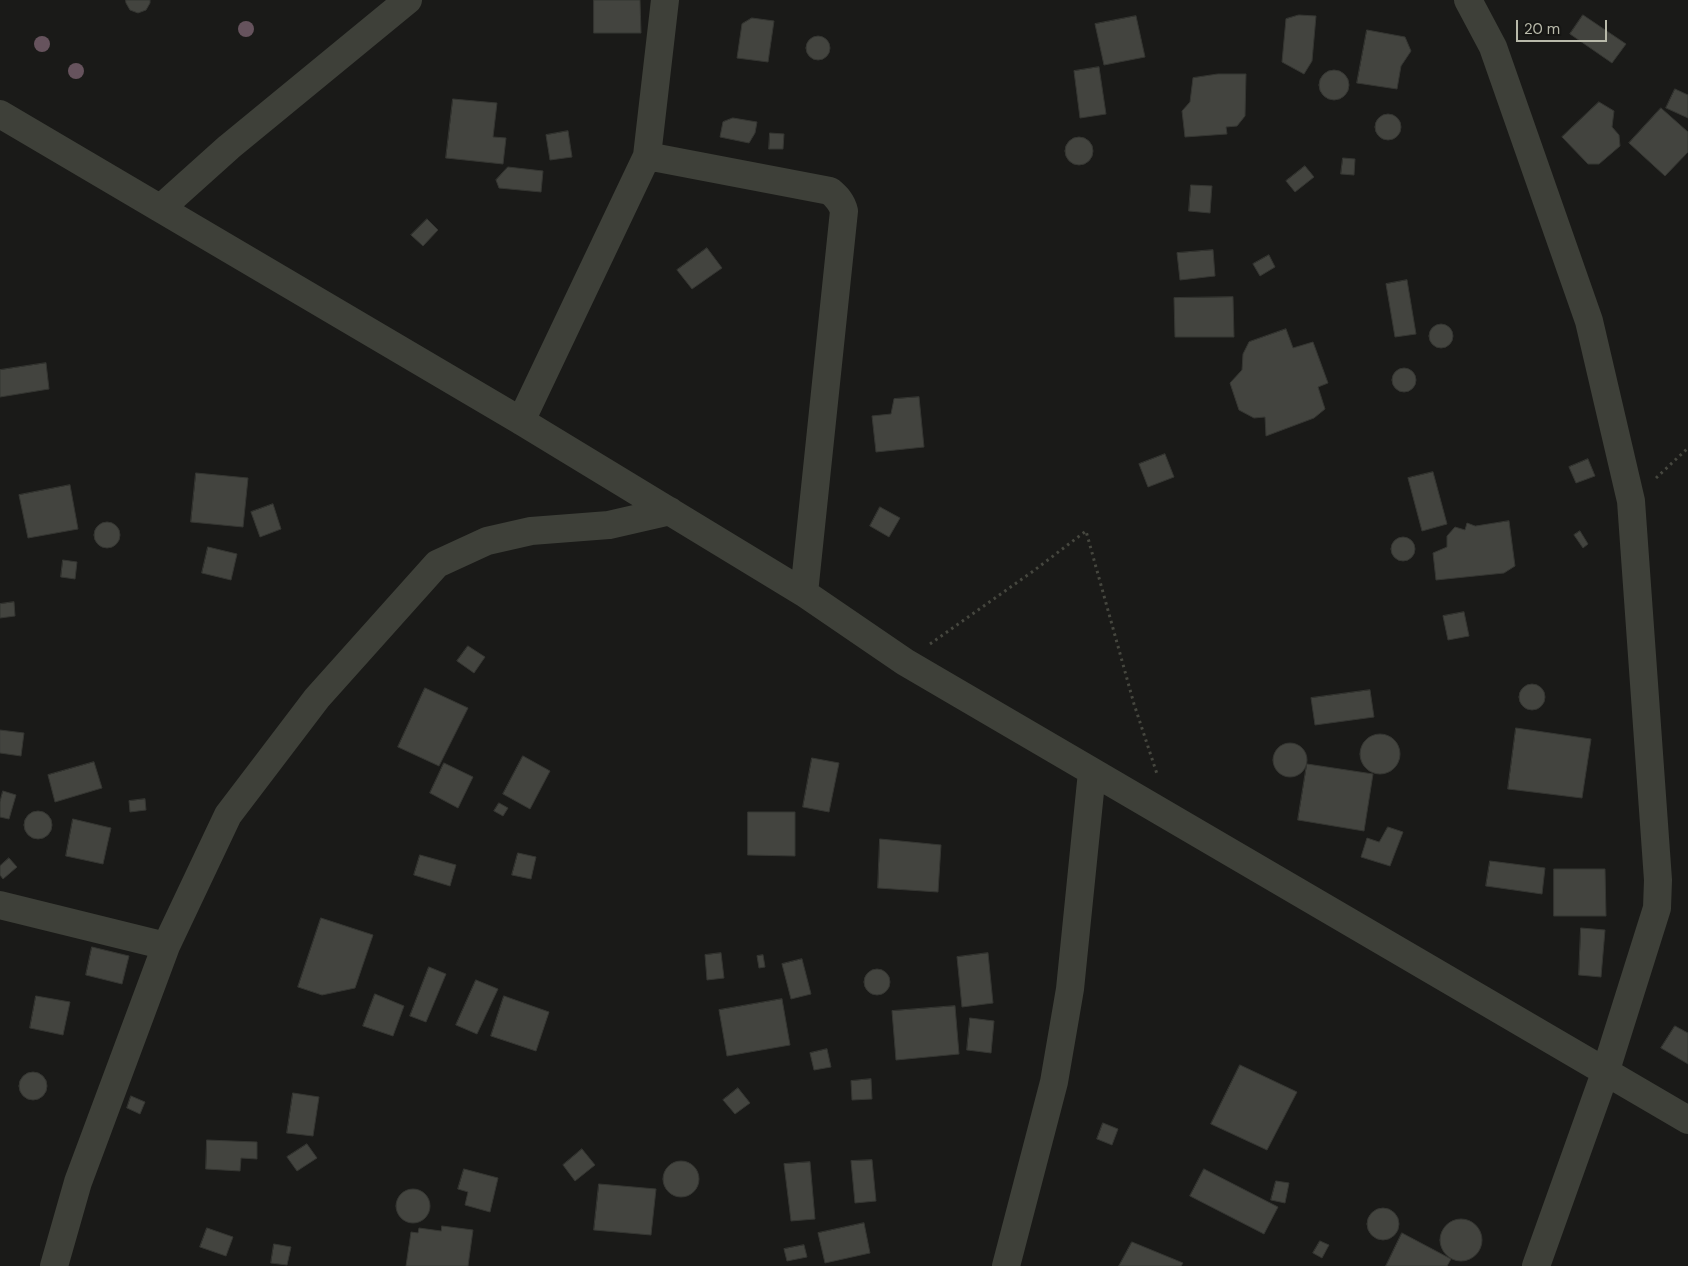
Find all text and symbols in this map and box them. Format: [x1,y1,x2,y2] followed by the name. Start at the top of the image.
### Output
[1518,10,1609,42] scale bar
[1524,19,1560,39] text: 20 m

